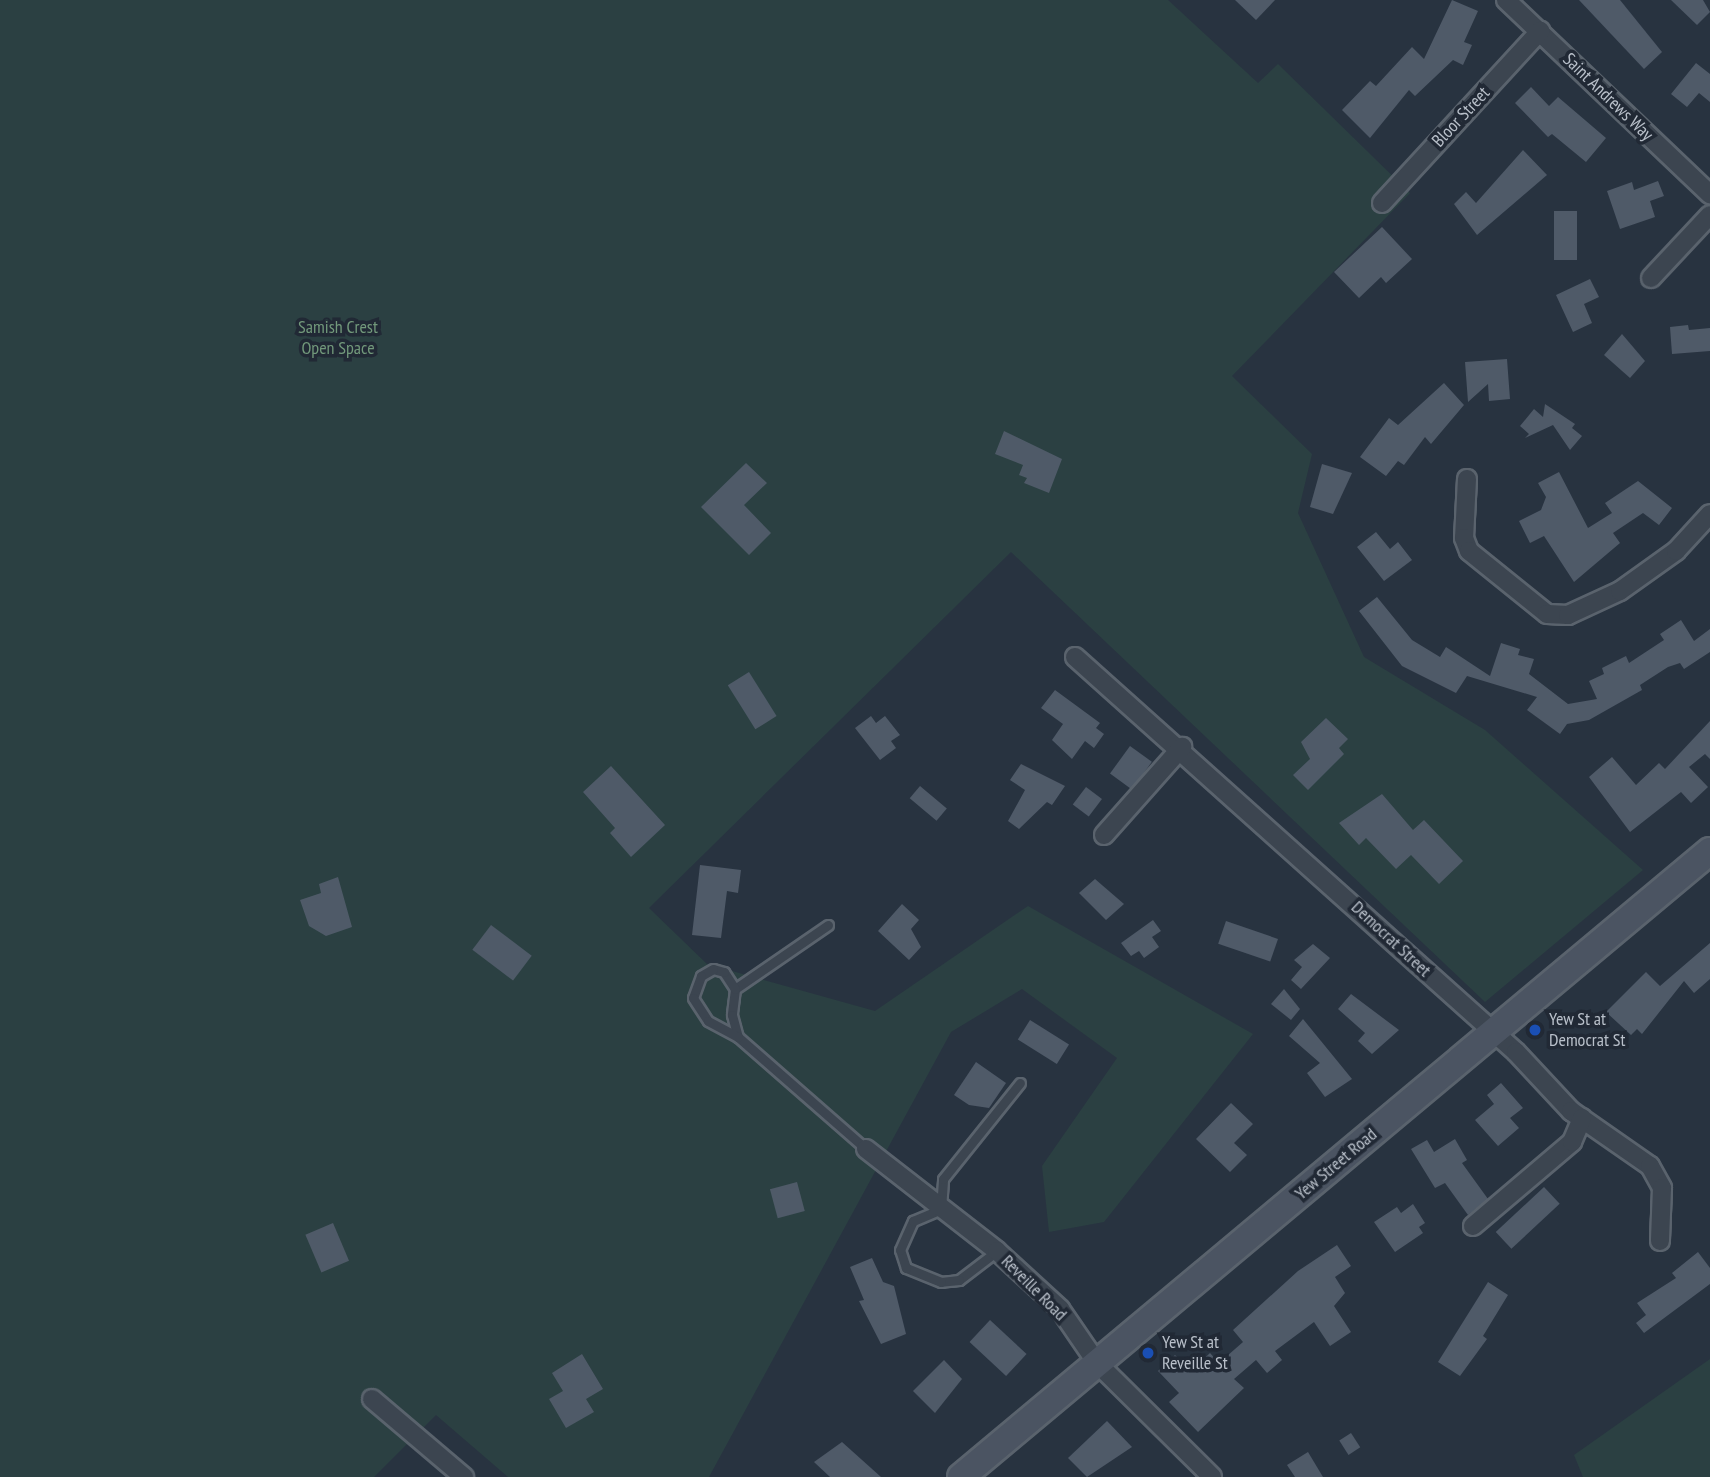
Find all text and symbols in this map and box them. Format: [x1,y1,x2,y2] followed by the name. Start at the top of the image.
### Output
[1558,48,1658,146] street label: Saint Andrews Way
[1428,82,1494,152] street label: Bloor Street
[298,317,378,360] park label: Samish Crest Open Space
[1347,897,1435,981] street label: Democrat Street
[1549,1009,1625,1052] place label: Yew St at Democrat St
[1527,1022,1543,1038] marker: Yew St at Democrat St
[1291,1123,1381,1205] street label: Yew Street Road
[997,1251,1071,1325] street label: Reveille Road
[1162,1332,1228,1374] place label: Yew St at Reveille St
[1140,1345,1156,1361] marker: Yew St at Reveille St

